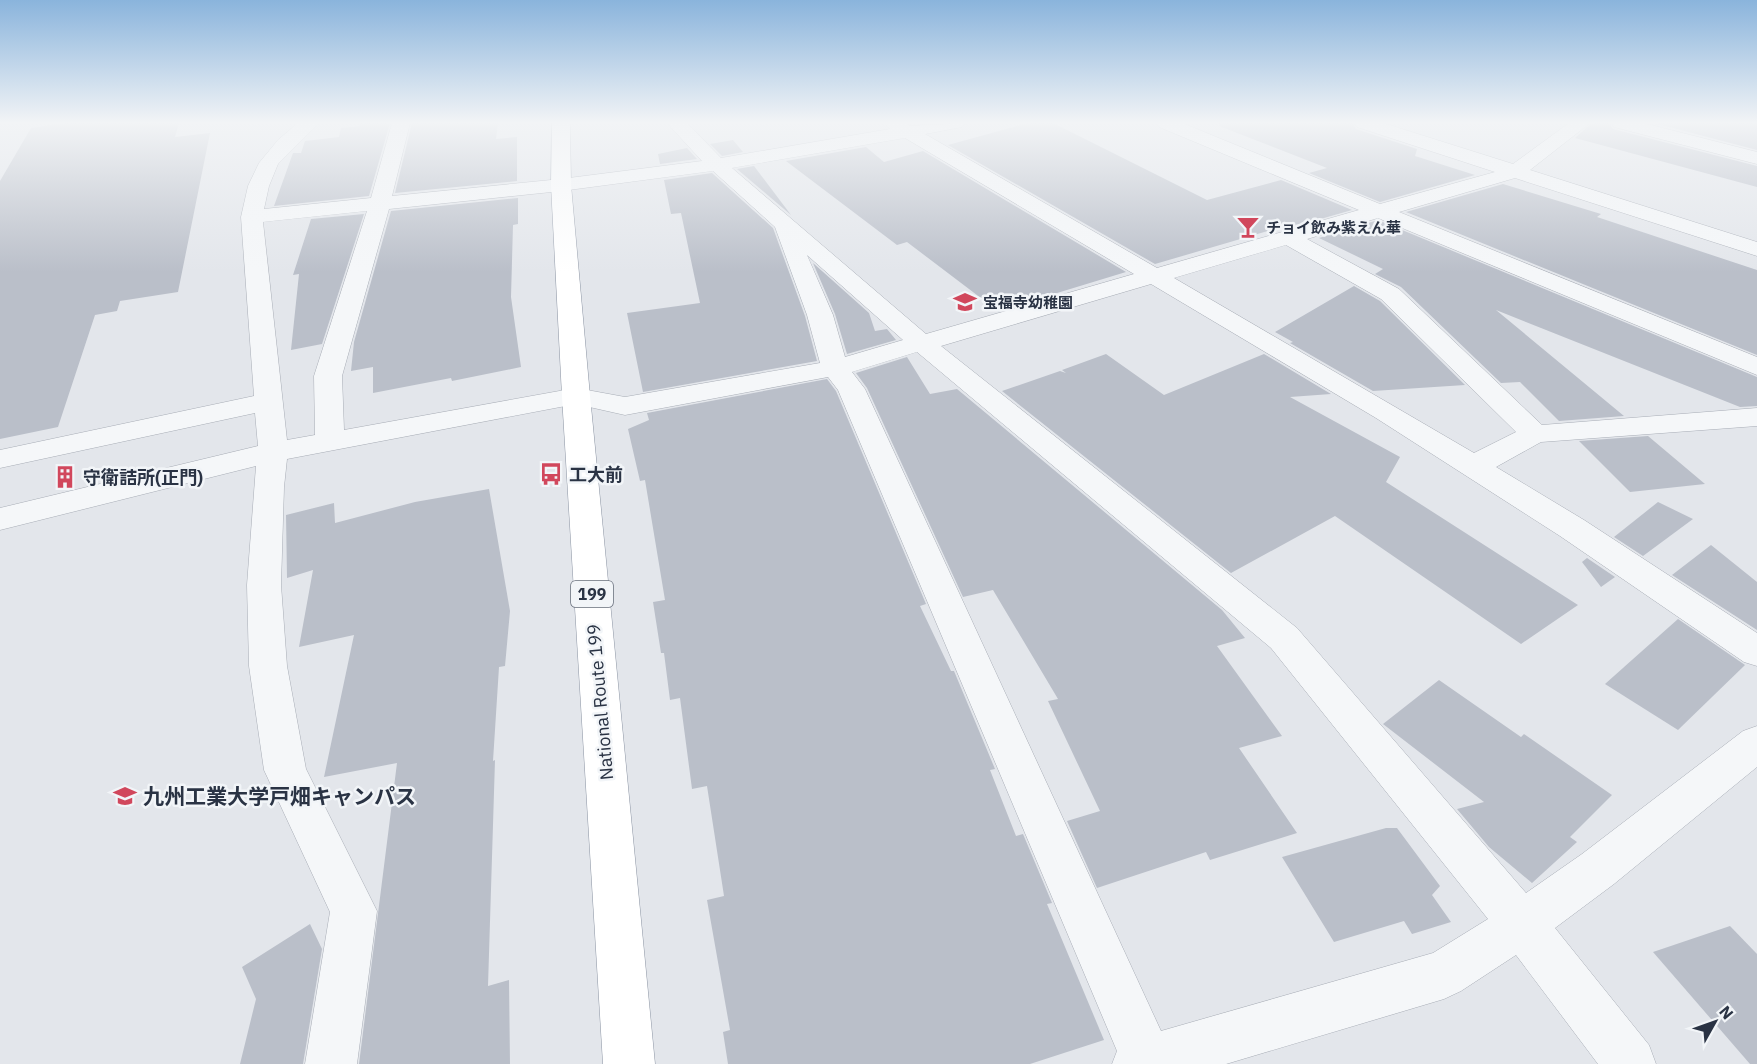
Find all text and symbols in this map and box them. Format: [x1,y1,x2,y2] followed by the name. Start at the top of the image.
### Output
[1235,214,1261,240] bar icon: チョイ飲み紫えん華
[1266,218,1401,237] place label: チョイ飲み紫えん華
[952,289,978,315] school or university icon: 宝福寺幼稚園
[983,293,1073,312] place label: 宝福寺幼稚園
[538,461,564,487] bus stop icon: 工大前
[569,463,623,486] place label: 工大前
[52,464,78,490] building icon: 守衛詰所(正門)
[83,466,203,489] place label: 守衛詰所(正門)
[571,581,613,607] road number: 199
[582,623,618,781] street label: National Route 199
[143,782,416,810] place label: 九州工業大学戸畑キャンパス
[112,783,138,809] school or university icon: 九州工業大学戸畑キャンパス
[1685,992,1745,1052] north arrow
[1715,1001,1738,1023] text: N

